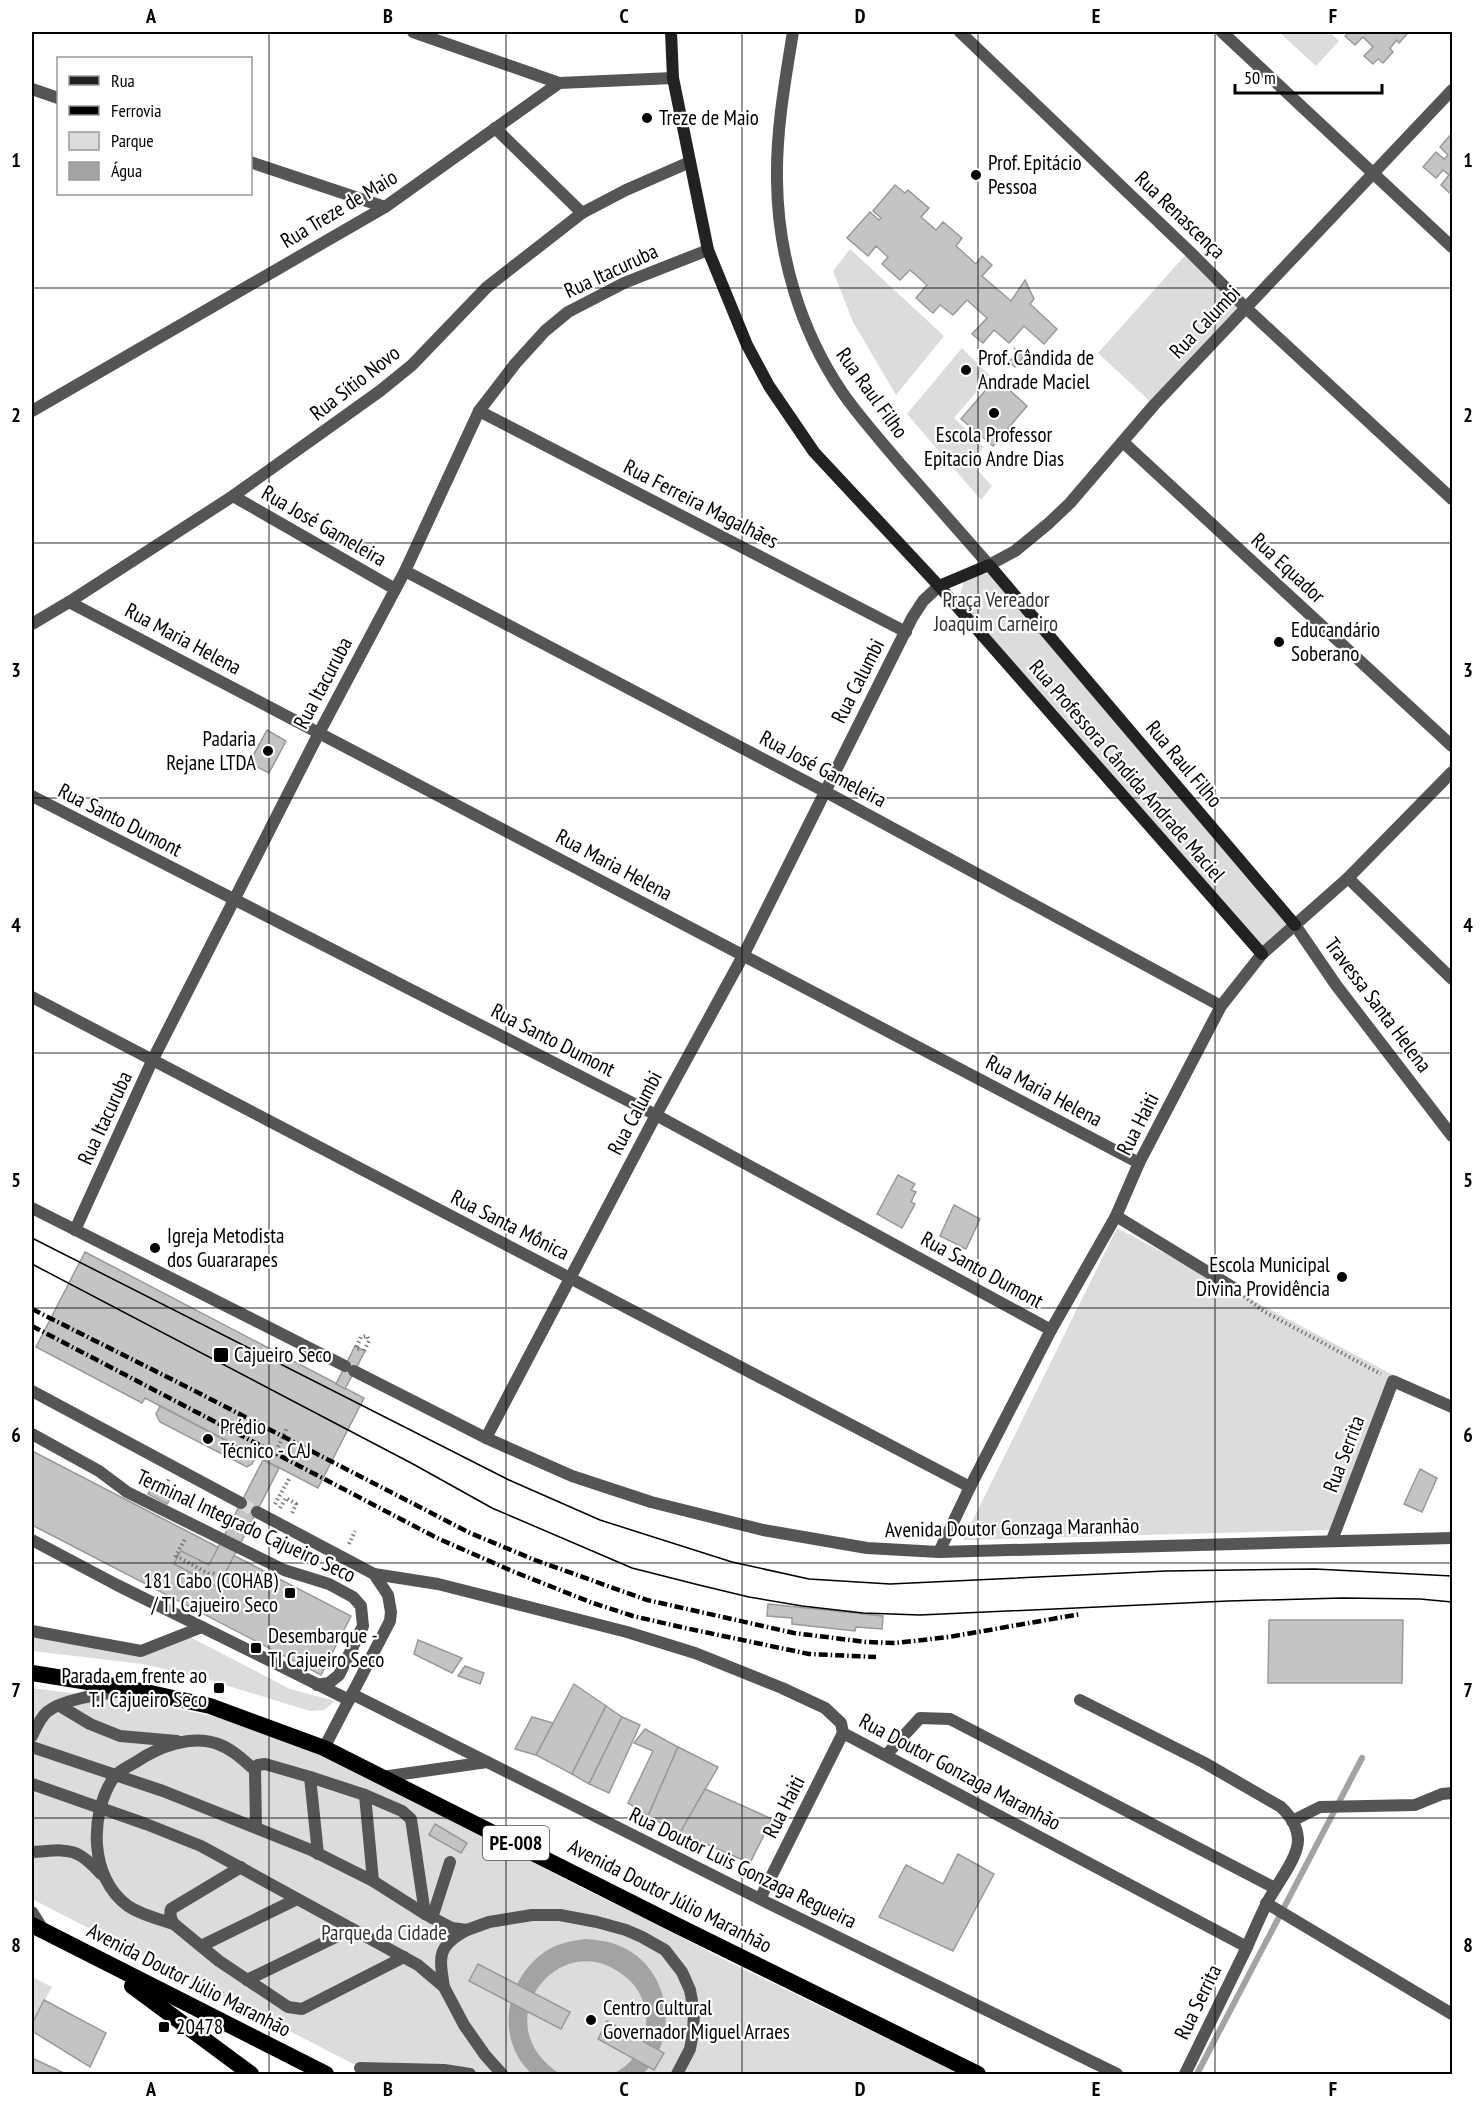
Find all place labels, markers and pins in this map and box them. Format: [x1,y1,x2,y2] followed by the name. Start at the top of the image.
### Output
[659,104,759,131] place label: Treze de Maio
[640,111,654,125] marker: Treze de Maio
[988,149,1082,200] place label: Prof. Epitácio Pessoa
[969,168,983,182] marker: Prof. Epitácio Pessoa
[978,344,1094,395] place label: Prof. Cândida de Andrade Maciel
[959,363,973,377] marker: Prof. Cândida de Andrade Maciel
[987,406,1001,420] marker: Escola Professor Epitacio Andre Dias
[924,421,1064,472] place label: Escola Professor Epitacio Andre Dias
[1291,616,1380,667] place label: Educandário Soberano
[1272,635,1286,649] marker: Educandário Soberano
[166,725,256,776] place label: Padaria Rejane LTDA
[261,744,275,758] marker: Padaria Rejane LTDA
[167,1222,284,1273] place label: Igreja Metodista dos Guararapes
[148,1241,162,1255] marker: Igreja Metodista dos Guararapes
[1196,1251,1330,1302] place label: Escola Municipal Divina Providência
[1335,1270,1349,1284] marker: Escola Municipal Divina Providência
[234,1341,332,1368] place label: Cajueiro Seco
[212,1346,230,1364] marker: Cajueiro Seco
[220,1413,311,1464] place label: Prédio Técnico - CAJ
[201,1432,215,1446] marker: Prédio Técnico - CAJ
[143,1567,278,1618] place label: 181 Cabo (COHAB) / TI Cajueiro Seco
[283,1586,297,1600] marker: 181 Cabo (COHAB) / TI Cajueiro Seco
[268,1622,384,1673] place label: Desembarque - TI Cajueiro Seco
[249,1641,263,1655] marker: Desembarque - TI Cajueiro Seco
[62,1662,207,1713] place label: Parada em frente ao T.I Cajueiro Seco
[212,1681,226,1695] marker: Parada em frente ao T.I Cajueiro Seco
[603,1994,790,2045] place label: Centro Cultural Governador Miguel Arraes
[176,2013,223,2040] place label: 20478
[584,2013,598,2027] marker: Centro Cultural Governador Miguel Arraes
[157,2020,171,2034] marker: 20478

